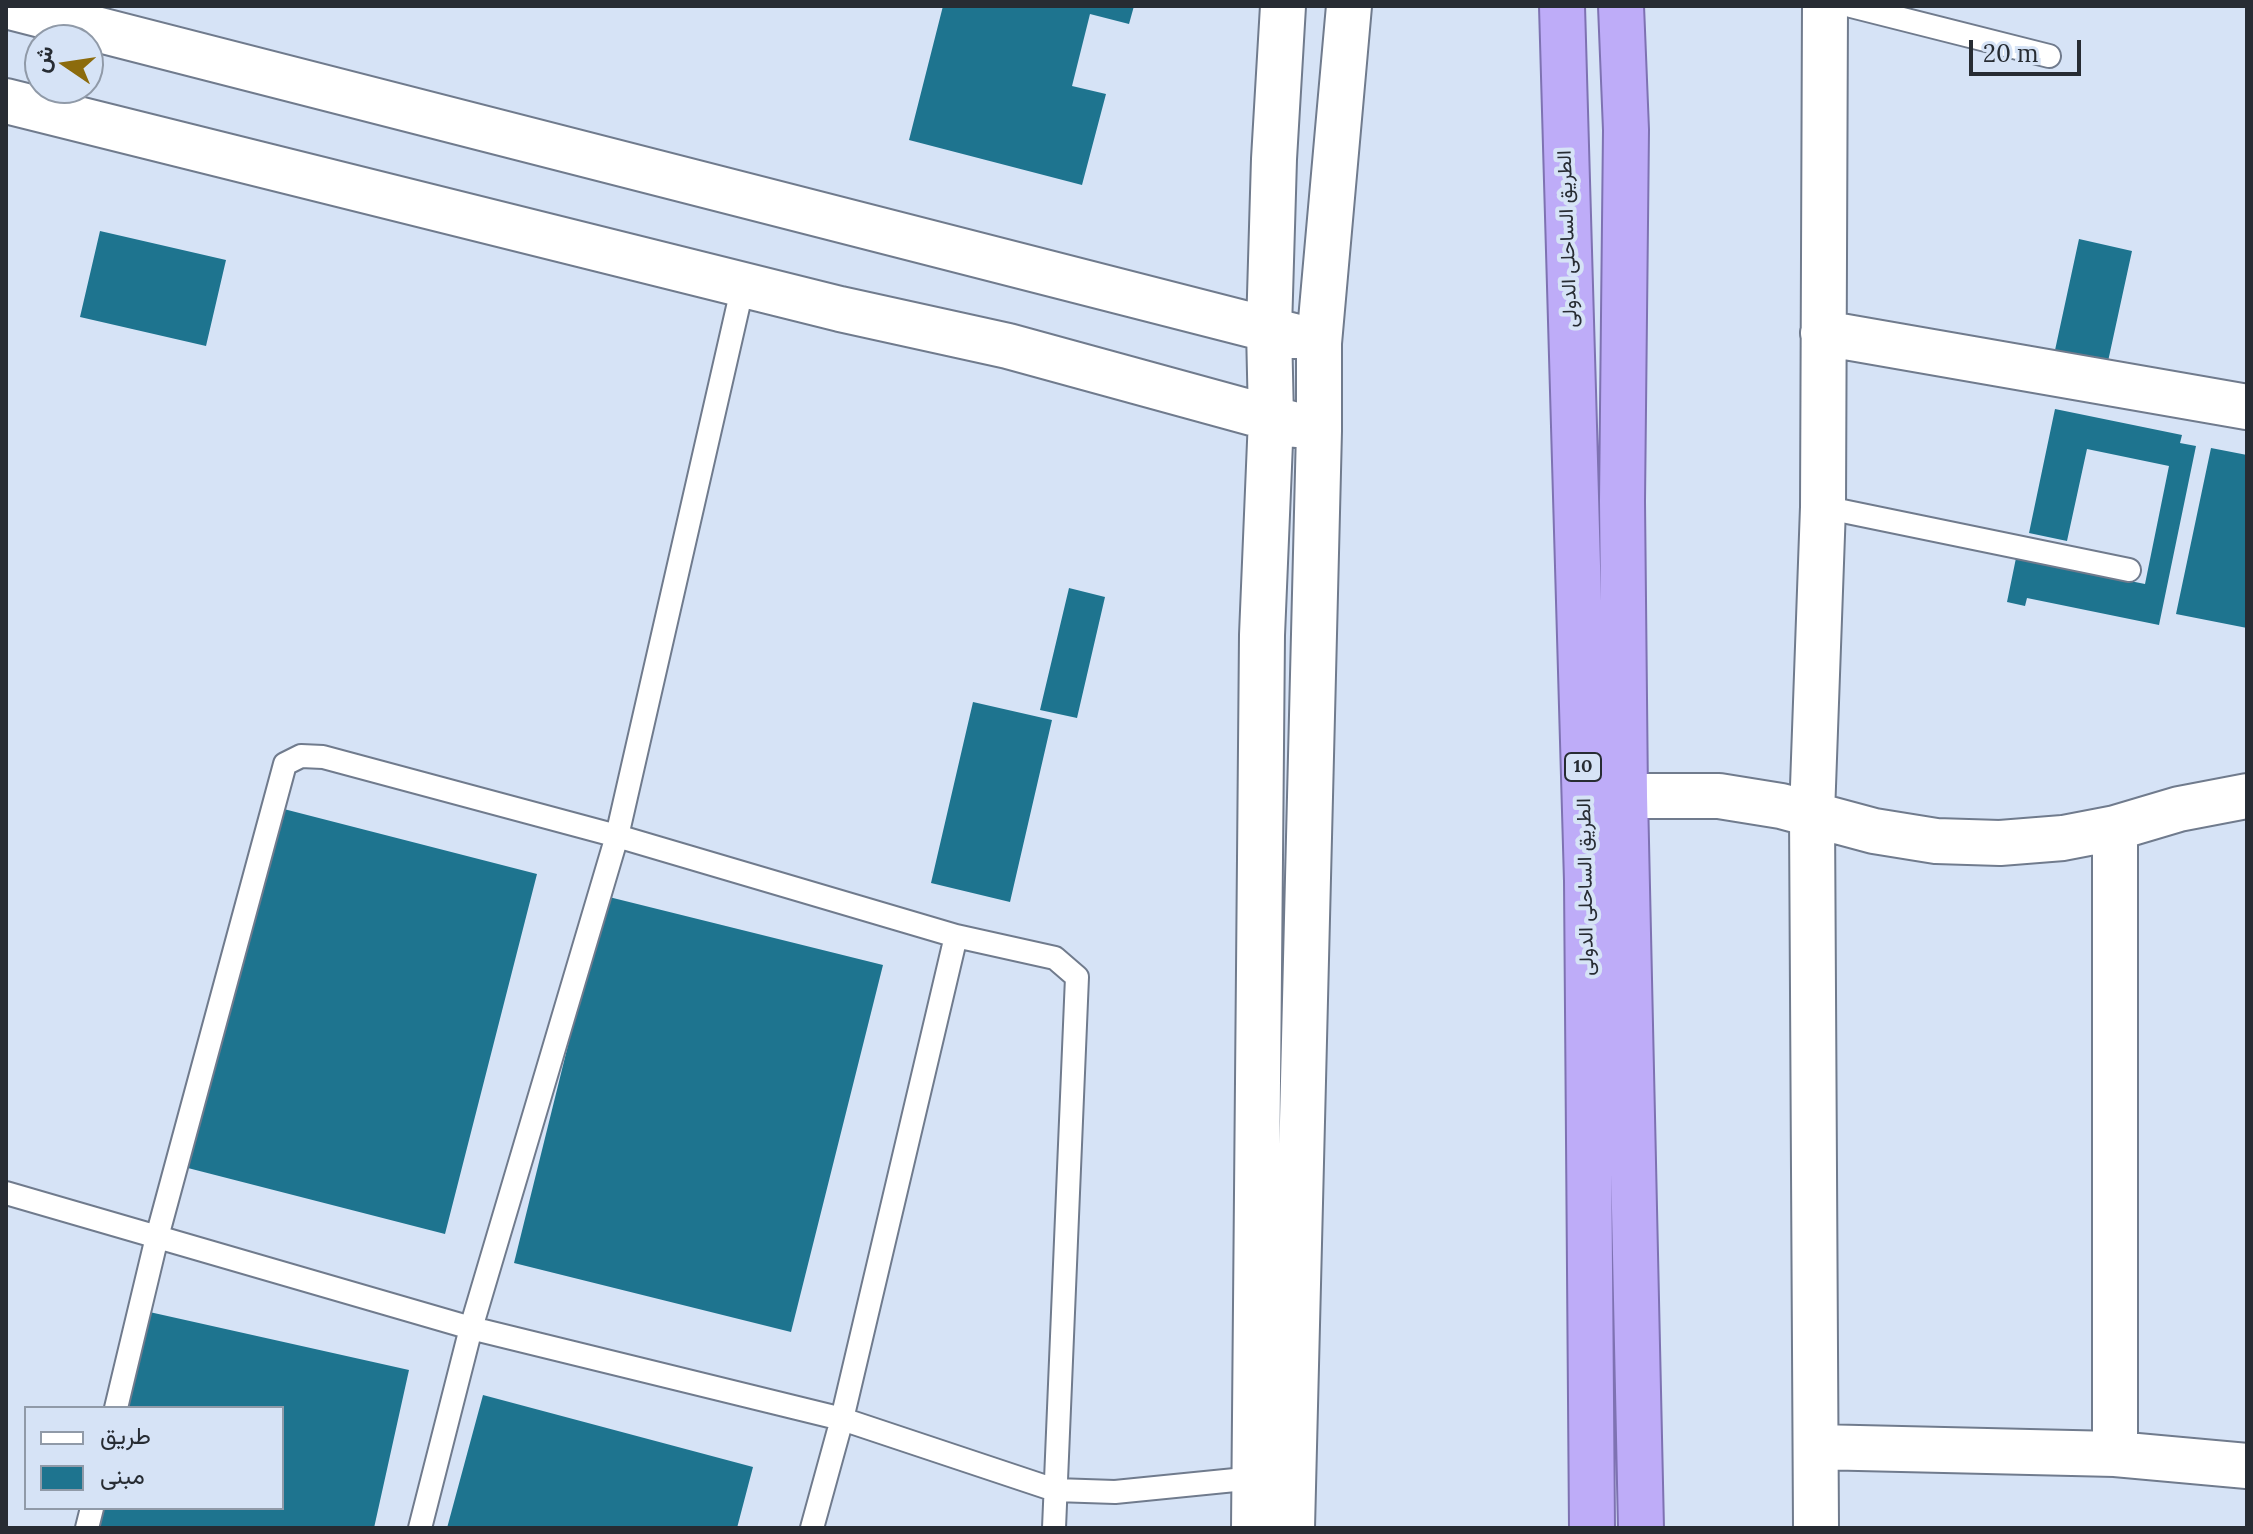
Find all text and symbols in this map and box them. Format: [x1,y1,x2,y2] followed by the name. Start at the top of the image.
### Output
[24,24,104,104] north arrow
[1973,24,2085,74] scale bar
[1983,38,2039,69] text: 20 m
[26,43,59,75] text: ش
[1553,150,1583,328] street label: الطريق الساحلى الدولى
[1565,753,1601,781] road number: 10
[1572,798,1600,976] street label: الطريق الساحلى الدولى
[24,1406,284,1510] legend
[100,1420,151,1451] text: طريق
[100,1460,145,1491] text: مبنى

